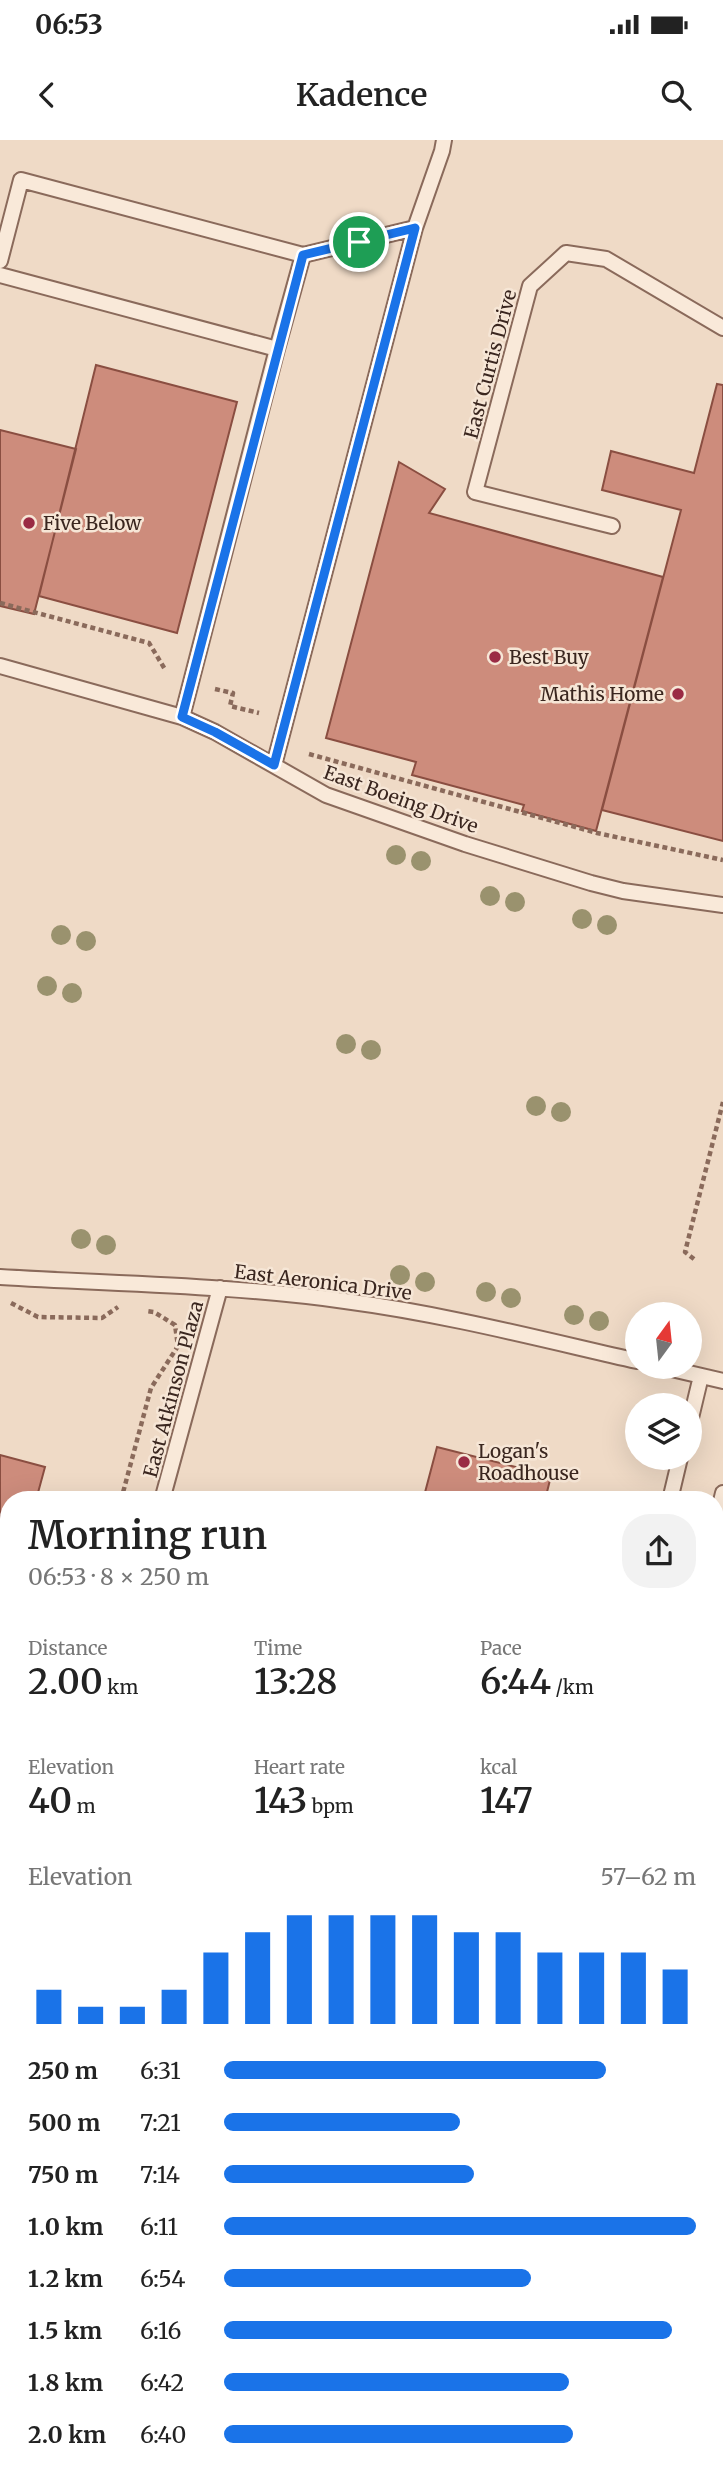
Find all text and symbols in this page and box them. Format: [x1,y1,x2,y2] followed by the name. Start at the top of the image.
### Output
[35,8,103,41] text: 06:53
[296,75,427,115] text: Kadence
[28,76,66,114] icon: back
[657,76,695,114] icon: search
[329,212,389,272] pin
[340,223,378,261] icon: arrive
[459,287,521,441] street label: East Curtis Drive
[43,511,142,535] place label: Five Below
[21,515,37,531] marker: Five Below
[509,645,589,669] place label: Best Buy
[487,649,503,665] marker: Best Buy
[541,682,664,706] place label: Mathis Home
[670,686,686,702] marker: Mathis Home
[320,760,482,838] street label: East Boeing Drive
[233,1259,413,1305] street label: East Aeronica Drive
[138,1298,208,1480] street label: East Atkinson Plaza
[625,1302,702,1379] north arrow
[625,1302,702,1470] map controls
[625,1393,702,1470] button: layers
[478,1439,579,1485] place label: Logan's Roadhouse
[456,1454,472,1470] marker: Logan's Roadhouse
[28,1512,267,1559] text: Morning run
[622,1514,696,1588] button: share
[28,1562,209,1591] text: 06:53 · 8 × 250 m
[28,1636,107,1660] text: Distance
[254,1636,302,1660] text: Time
[480,1636,522,1660] text: Pace
[28,1660,103,1704] text: 2.00
[254,1660,337,1704] text: 13:28
[480,1660,551,1704] text: 6:44
[103,1675,138,1699] text: km
[551,1675,594,1699] text: /km
[28,1755,114,1779] text: Elevation
[254,1755,345,1779] text: Heart rate
[480,1755,517,1779] text: kcal
[28,1779,72,1823] text: 40
[254,1779,307,1823] text: 143
[480,1779,533,1823] text: 147
[72,1794,96,1818] text: m
[307,1794,354,1818] text: bpm
[28,1862,132,1891] text: Elevation
[601,1862,696,1891] text: 57–62 m
[28,2056,98,2085] text: 250 m
[140,2056,181,2085] text: 6:31
[28,2108,100,2137] text: 500 m
[140,2108,181,2137] text: 7:21
[28,2160,98,2189] text: 750 m
[140,2160,180,2189] text: 7:14
[28,2212,103,2241] text: 1.0 km
[140,2212,178,2241] text: 6:11
[28,2264,103,2293] text: 1.2 km
[140,2264,185,2293] text: 6:54
[28,2316,102,2345] text: 1.5 km
[140,2316,181,2345] text: 6:16
[28,2368,103,2397] text: 1.8 km
[140,2368,184,2397] text: 6:42
[28,2420,106,2449] text: 2.0 km
[140,2420,186,2449] text: 6:40

